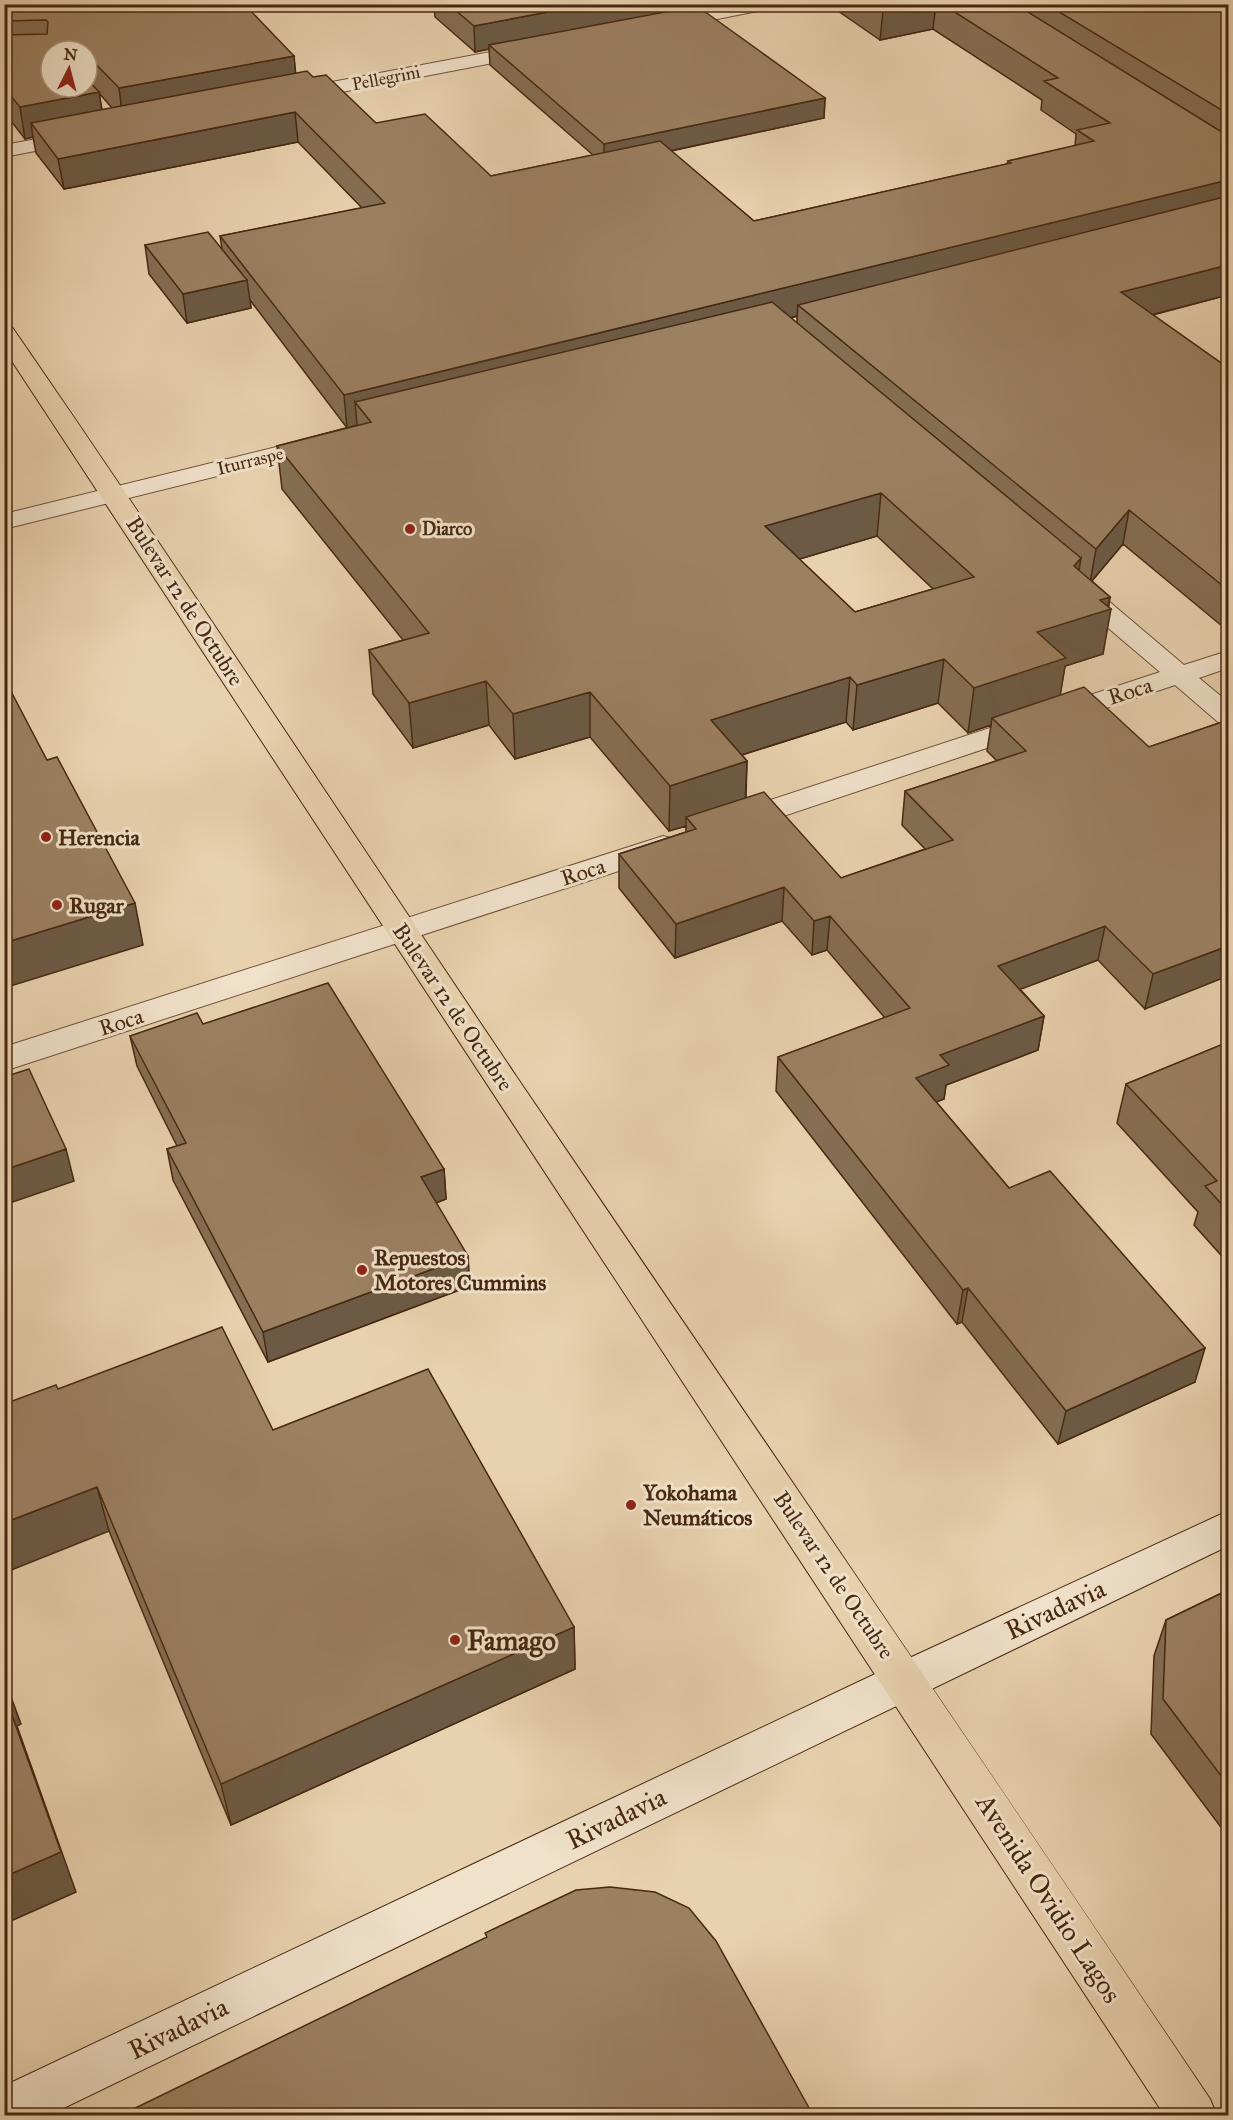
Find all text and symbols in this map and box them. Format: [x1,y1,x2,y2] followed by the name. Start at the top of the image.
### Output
[39,39,99,99] north arrow
[63,44,79,65] text: N
[350,61,422,96] street label: Pellegrini
[215,442,285,480] street label: Iturraspe
[120,511,250,691] street label: Bulevar 12 de Octubre
[422,518,472,540] place label: Diarco
[403,522,417,536] marker: Diarco
[1104,671,1156,711] street label: Roca
[58,824,140,851] place label: Herencia
[39,830,53,844] marker: Herencia
[557,852,609,892] street label: Roca
[69,892,125,919] place label: Rugar
[50,898,64,912] marker: Rugar
[387,918,519,1096] street label: Bulevar 12 de Octubre
[95,1002,147,1042] street label: Roca
[374,1244,546,1296] place label: Repuestos Motores Cummins
[355,1263,369,1277] marker: Repuestos Motores Cummins
[642,1479,752,1531] place label: Yokohama Neumáticos
[768,1486,900,1664] street label: Bulevar 12 de Octubre
[624,1498,638,1512] marker: Yokohama Neumáticos
[1000,1571,1111,1647] street label: Rivadavia
[467,1624,556,1658] place label: Famago
[448,1633,462,1647] marker: Famago
[561,1779,672,1856] street label: Rivadavia
[968,1786,1129,2009] street label: Avenida Ovidio Lagos
[123,1989,234,2066] street label: Rivadavia

